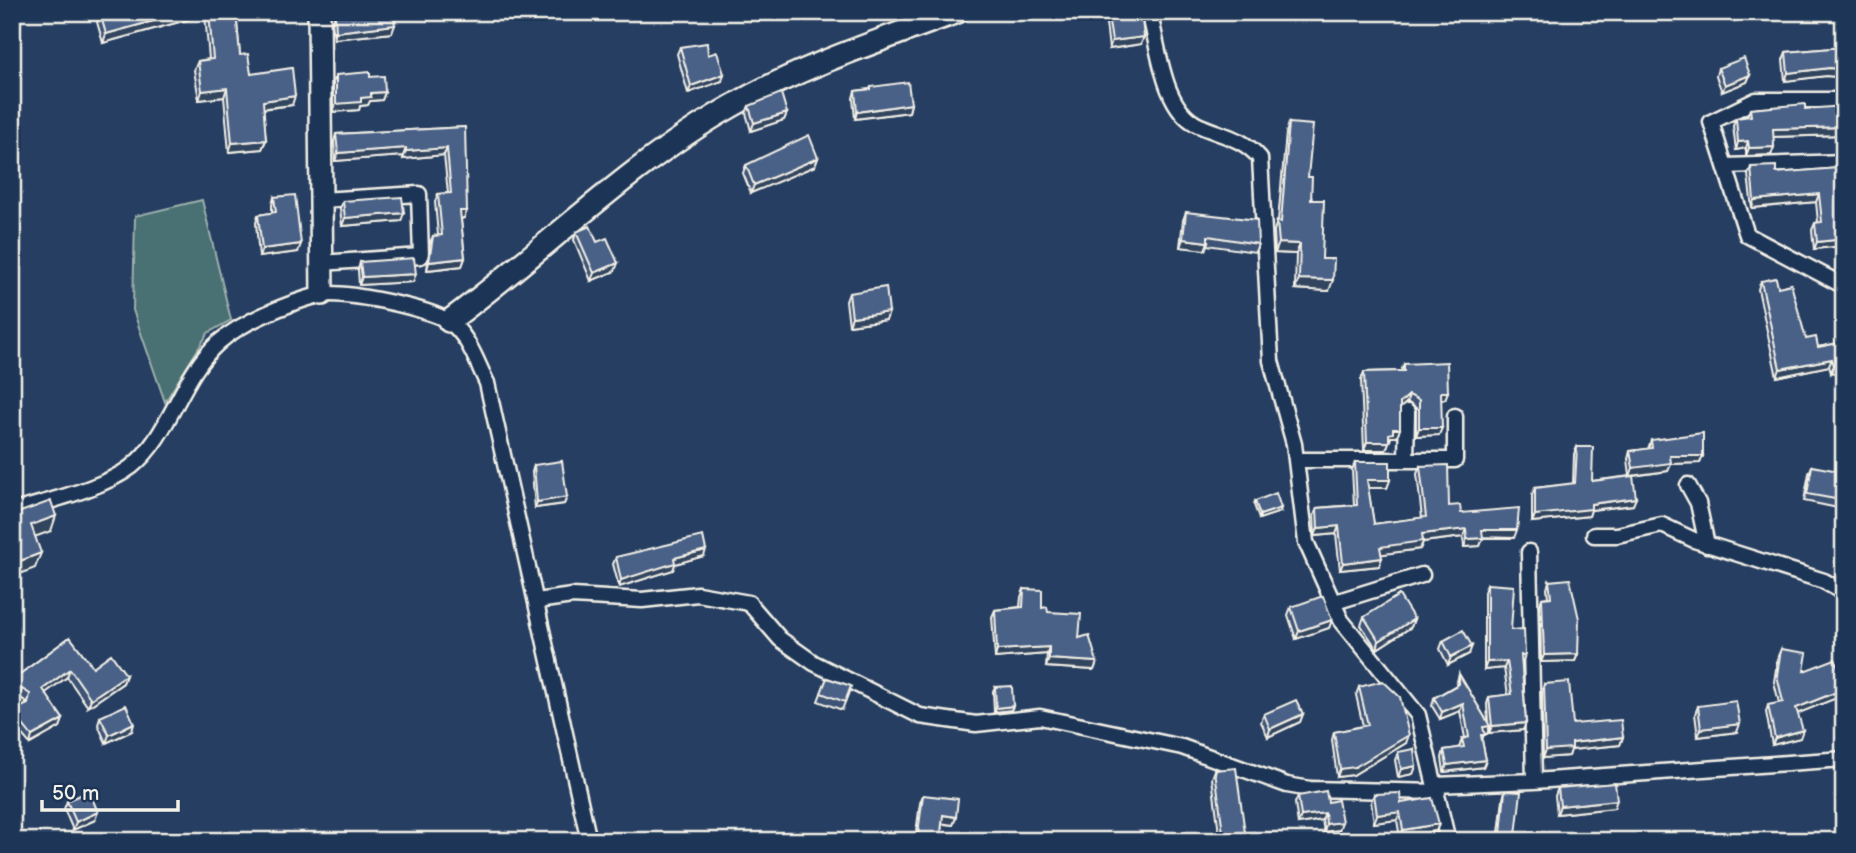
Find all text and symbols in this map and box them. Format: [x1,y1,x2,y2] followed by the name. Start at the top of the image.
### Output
[42,769,178,813] scale bar
[52,781,99,806] text: 50 m

